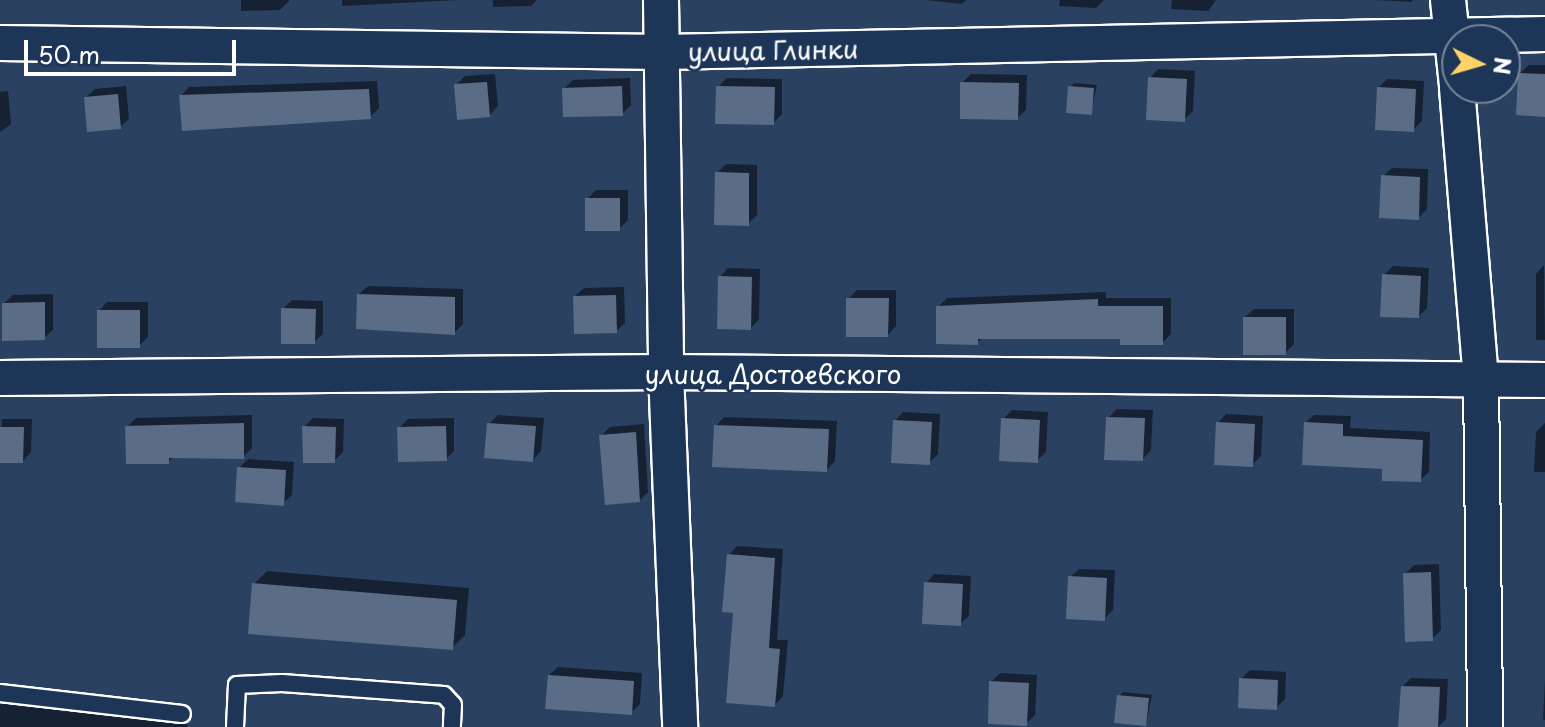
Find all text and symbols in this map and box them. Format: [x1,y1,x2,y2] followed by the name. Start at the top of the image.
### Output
[28,24,240,74] scale bar
[1441,24,1521,104] north arrow
[687,33,859,67] street label: улица Глинки
[38,36,100,72] text: 50 m
[1486,56,1521,76] text: N
[644,358,902,390] street label: улица Достоевского

